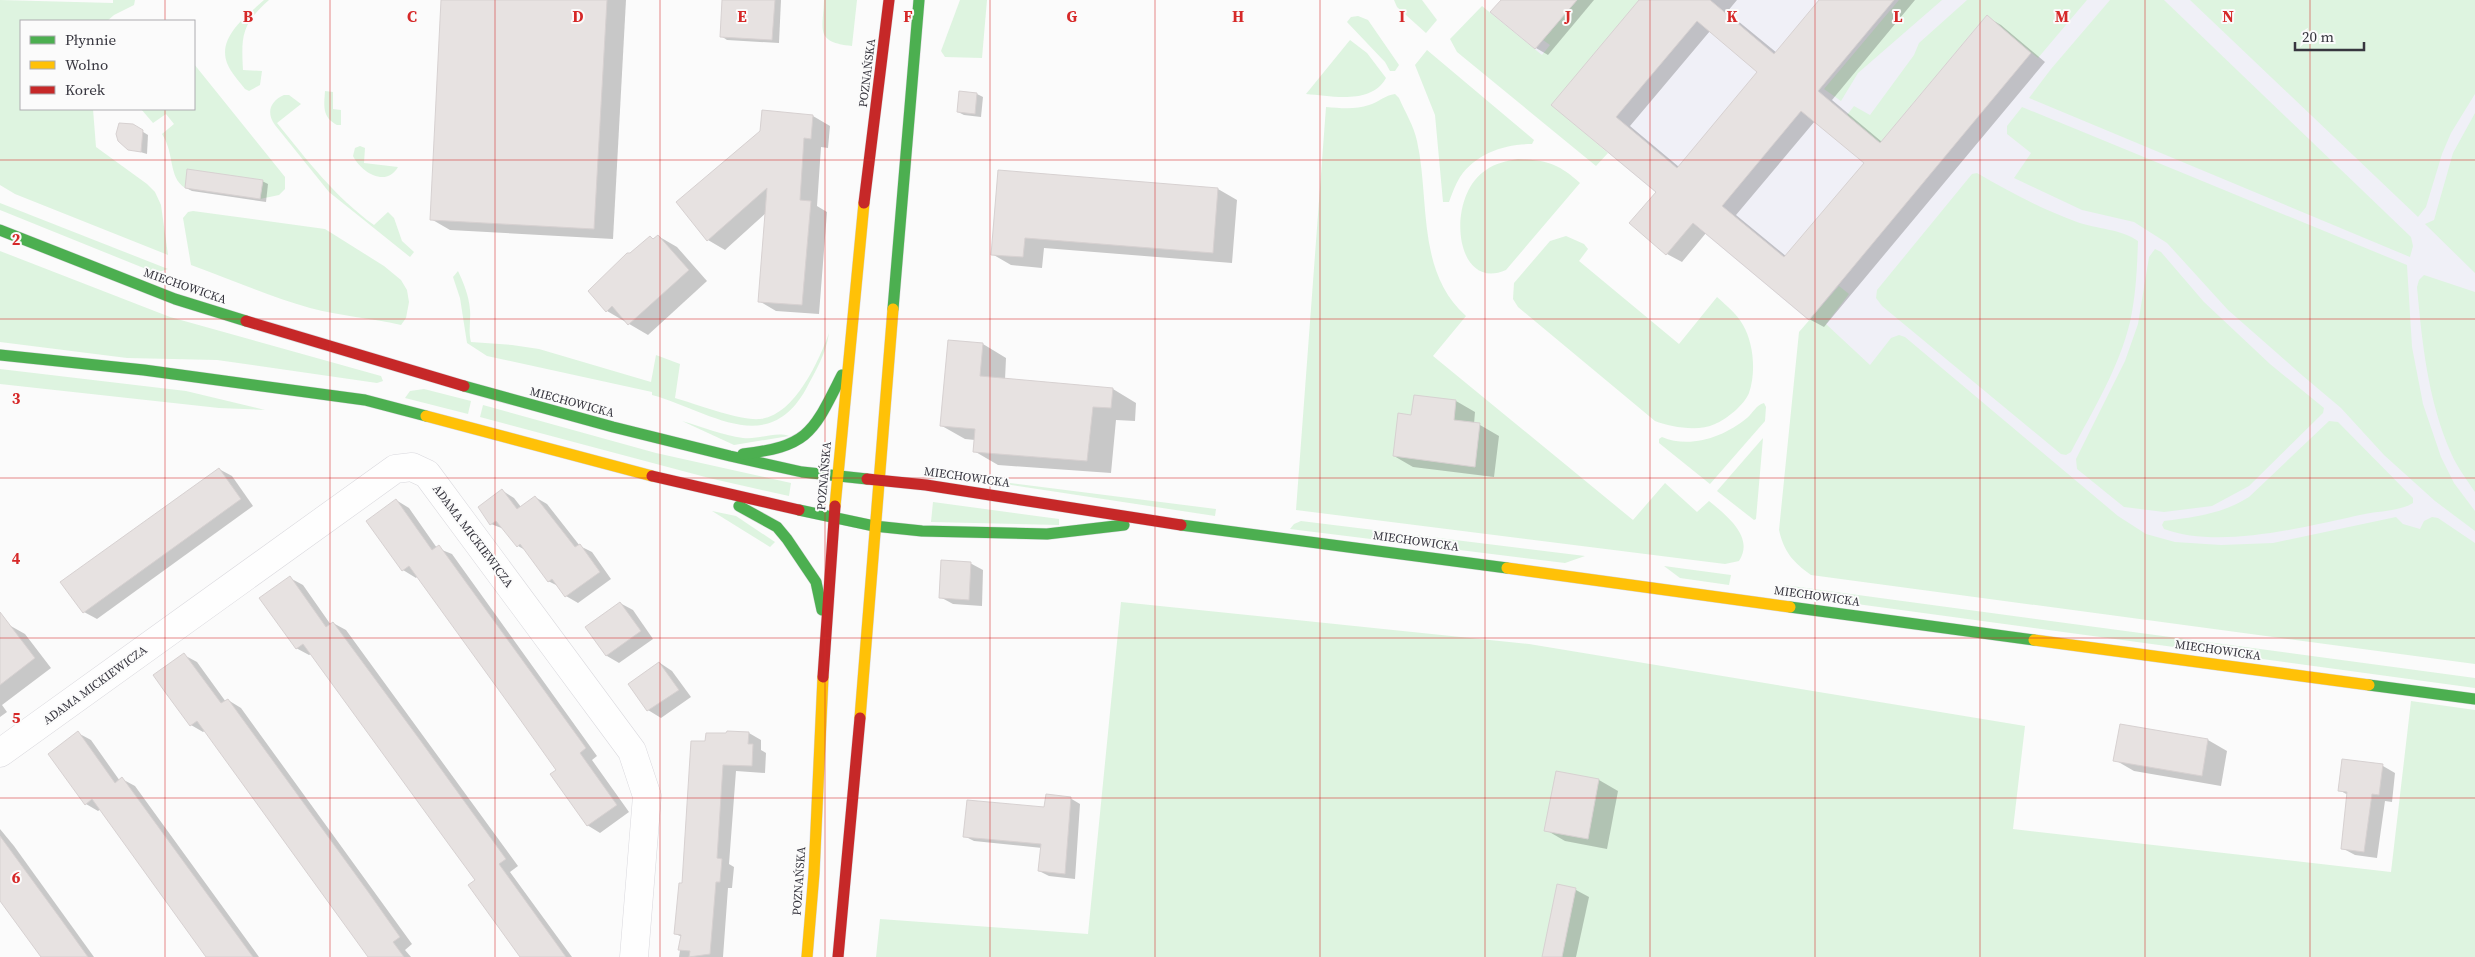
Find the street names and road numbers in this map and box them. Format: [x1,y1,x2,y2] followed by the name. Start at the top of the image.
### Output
[855,38,879,108] street label: POZNAŃSKA
[141,264,229,308] street label: MIECHOWICKA
[528,383,616,421] street label: MIECHOWICKA
[813,441,835,511] street label: POZNAŃSKA
[923,463,1011,491] street label: MIECHOWICKA
[429,481,517,591] street label: ADAMA MICKIEWICZA
[1372,527,1460,555] street label: MIECHOWICKA
[1773,582,1861,610] street label: MIECHOWICKA
[2174,636,2262,664] street label: MIECHOWICKA
[40,642,150,728] street label: ADAMA MICKIEWICZA
[789,846,809,916] street label: POZNAŃSKA

